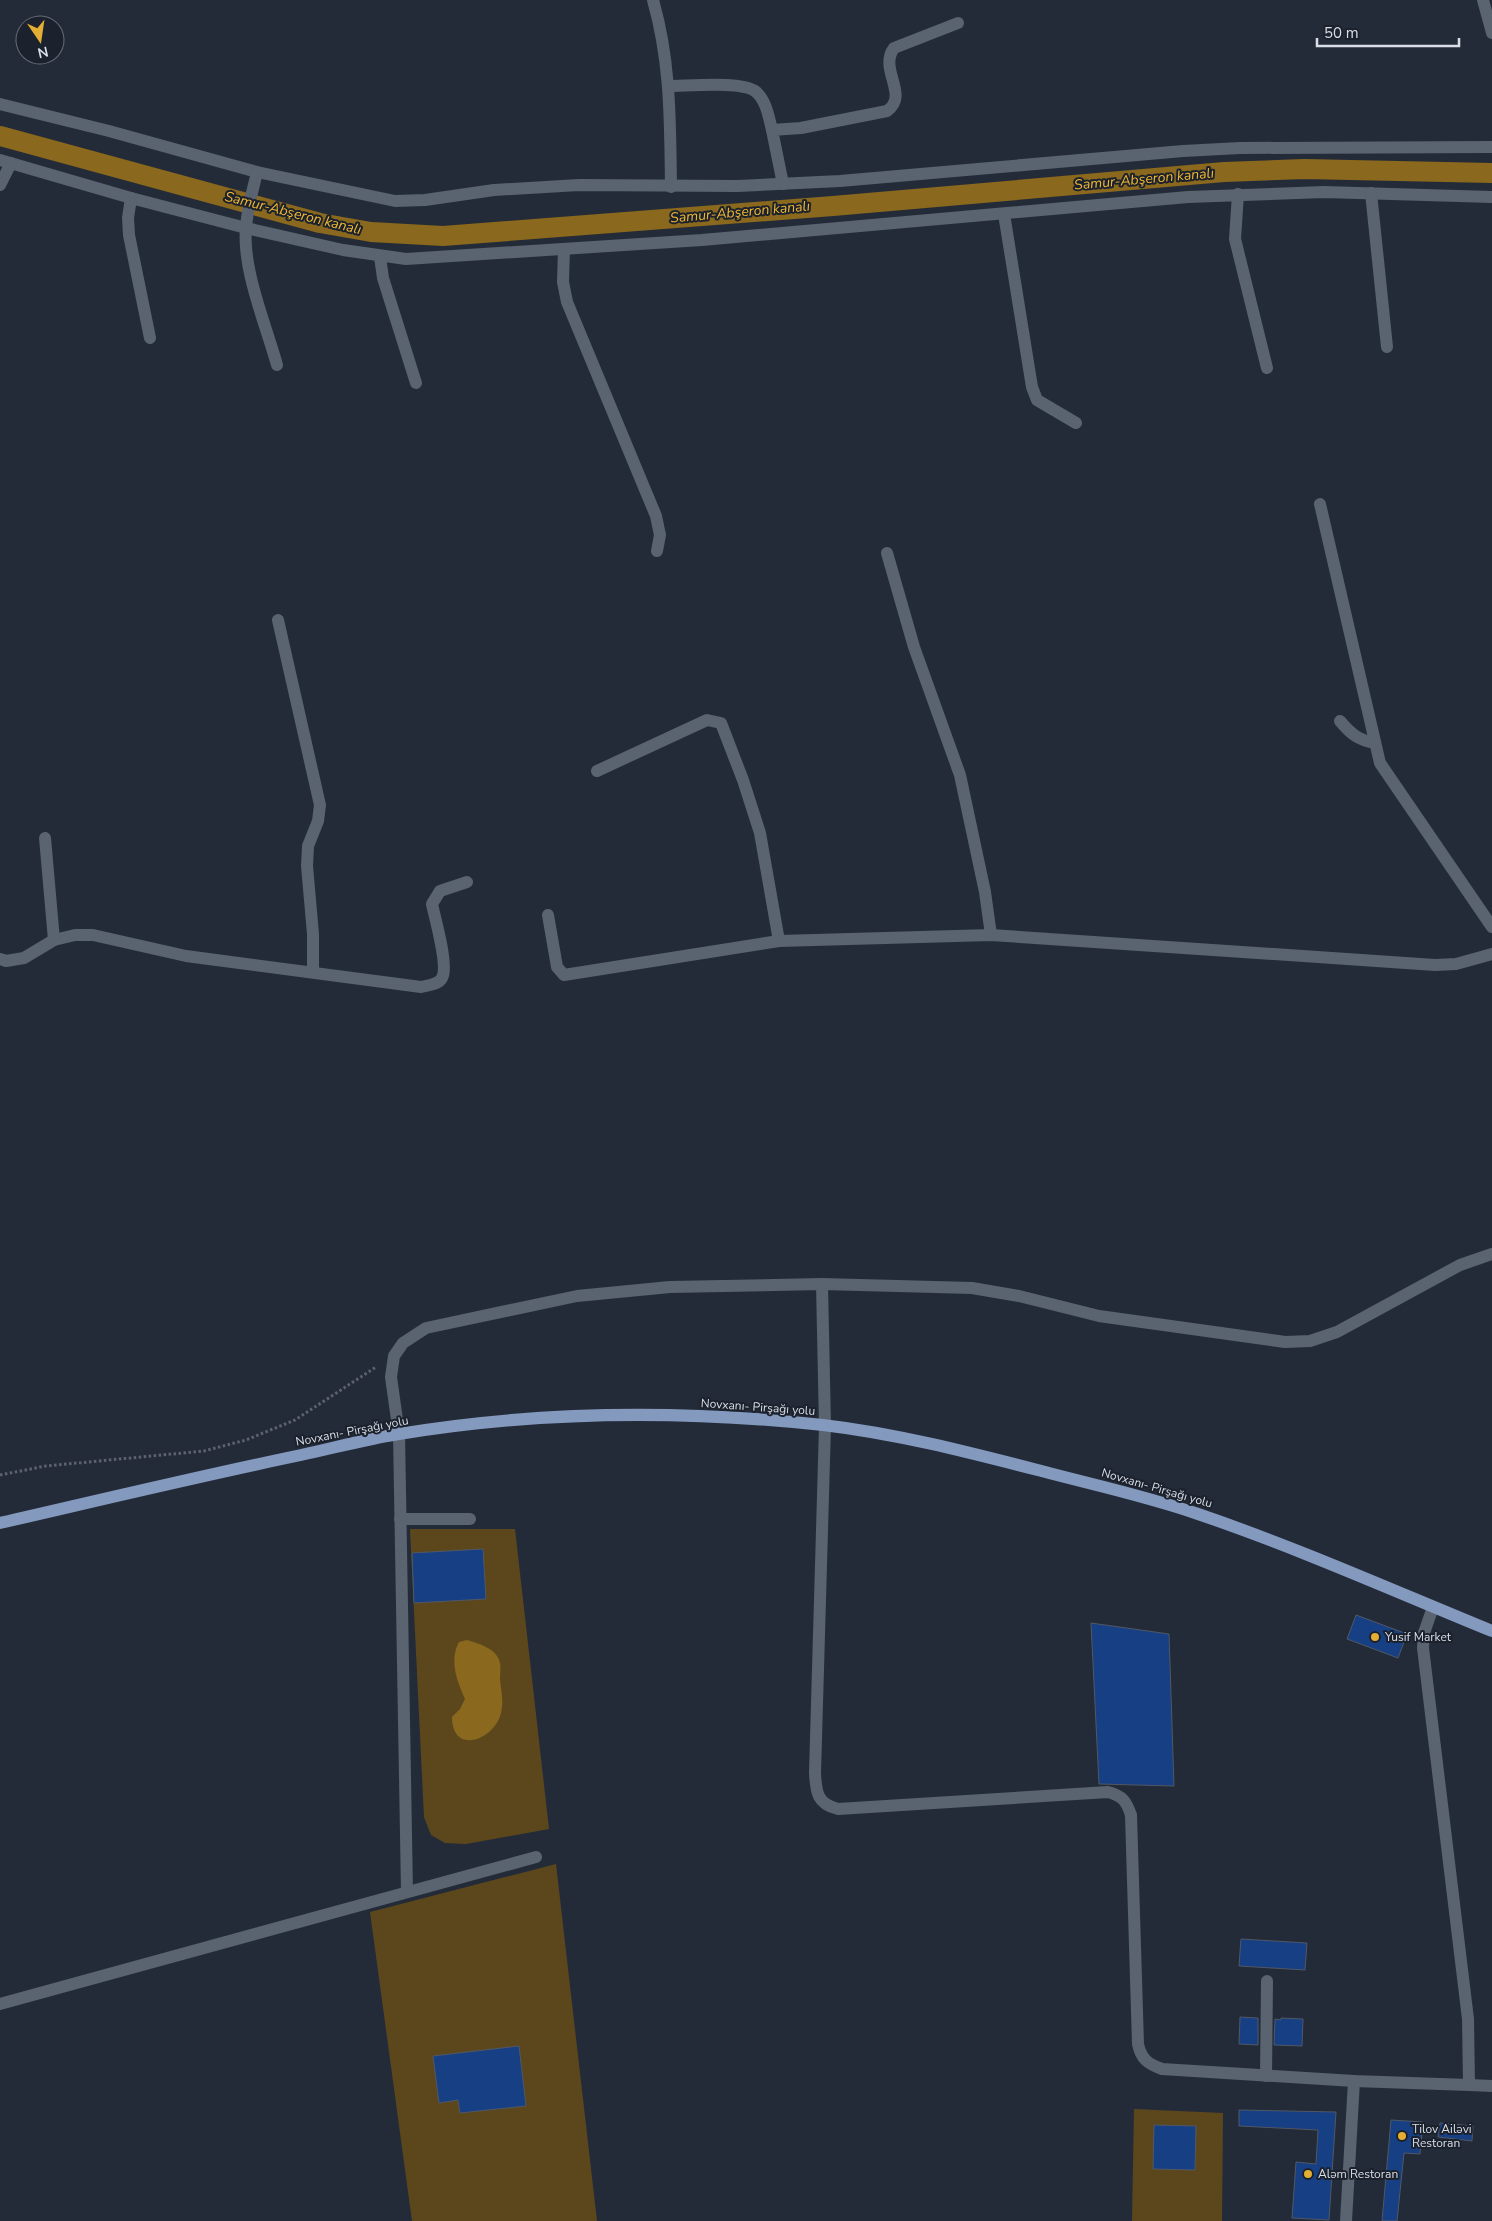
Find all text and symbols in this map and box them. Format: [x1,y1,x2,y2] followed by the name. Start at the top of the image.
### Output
[15,15,65,65] north arrow
[1317,15,1460,47] scale bar
[1324,23,1359,43] text: 50 m
[36,42,50,63] text: N
[1073,163,1215,195] water label: Samur-Abşeron kanalı
[223,187,363,239] water label: Samur-Abşeron kanalı
[669,196,811,228] water label: Samur-Abşeron kanalı
[700,1395,816,1419] street label: Novxanı- Pirşağı yolu
[294,1412,410,1450] street label: Novxanı- Pirşağı yolu
[1100,1465,1214,1511] street label: Novxanı- Pirşağı yolu
[1384,1629,1452,1645] place label: Yusif Market
[1369,1631,1381,1643] marker: Yusif Market
[1412,2121,1472,2151] place label: Tilov Ailəvi Restoran
[1396,2130,1408,2142] marker: Tilov Ailəvi Restoran
[1318,2166,1398,2182] place label: Aləm Restoran
[1302,2168,1314,2180] marker: Aləm Restoran

